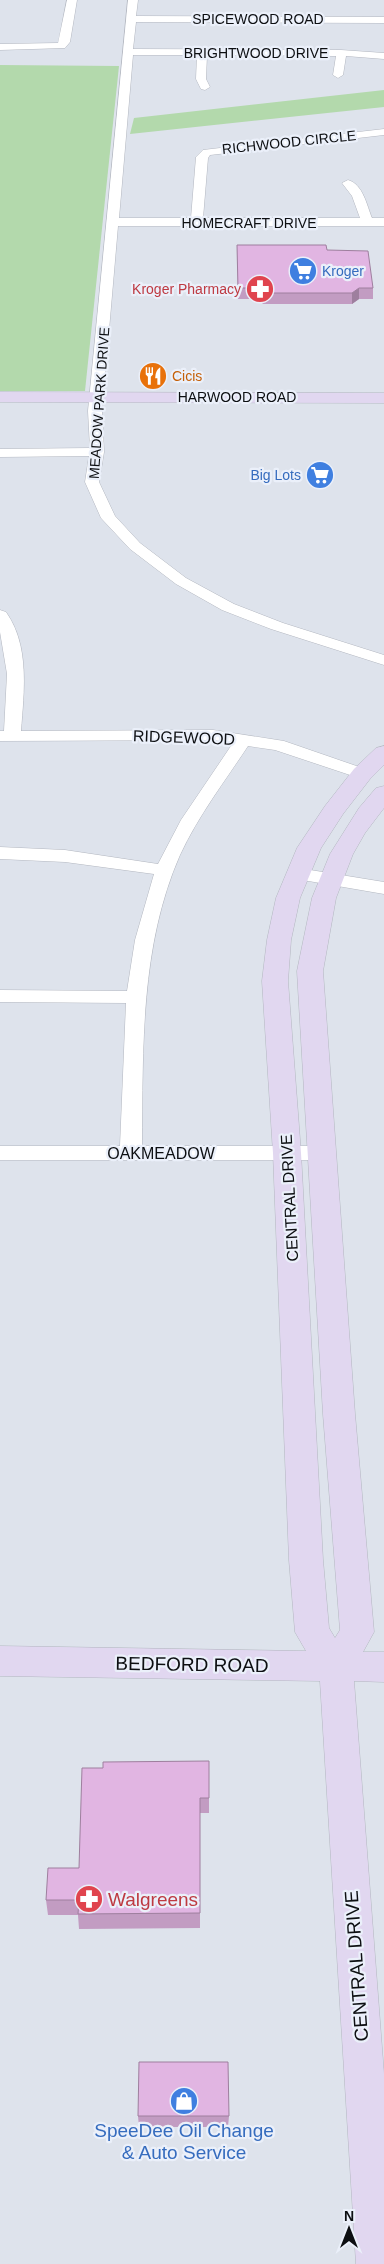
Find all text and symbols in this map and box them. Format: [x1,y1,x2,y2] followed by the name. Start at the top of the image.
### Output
[192,11,324,27] street label: SPICEWOOD ROAD
[184,45,328,61] street label: BRIGHTWOOD DRIVE
[221,127,357,157] street label: RICHWOOD CIRCLE
[181,215,317,231] street label: HOMECRAFT DRIVE
[288,256,318,286] supermarket icon: Kroger
[322,263,364,279] place label: Kroger
[245,274,275,304] pharmacy icon: Kroger Pharmacy
[132,281,241,297] place label: Kroger Pharmacy
[86,327,112,479] street label: MEADOW PARK DRIVE
[138,361,168,391] restaurant icon: Cicis
[172,368,202,384] place label: Cicis
[178,389,296,405] street label: HARWOOD ROAD
[305,460,335,490] supermarket icon: Big Lots
[250,467,301,483] place label: Big Lots
[133,727,235,748] street label: RIDGEWOOD
[278,1134,301,1262] street label: CENTRAL DRIVE
[107,1145,216,1162] street label: OAKMEADOW
[115,1653,269,1676] street label: BEDFORD ROAD
[74,1884,104,1914] pharmacy icon: Walgreens
[108,1889,198,1910] place label: Walgreens
[341,1890,372,2042] street label: CENTRAL DRIVE
[169,2086,199,2116] shop icon: SpeeDee Oil Change & Auto Service
[94,2120,274,2163] place label: SpeeDee Oil Change & Auto Service
[324,2204,374,2254] north arrow
[344,2208,354,2224] text: N

